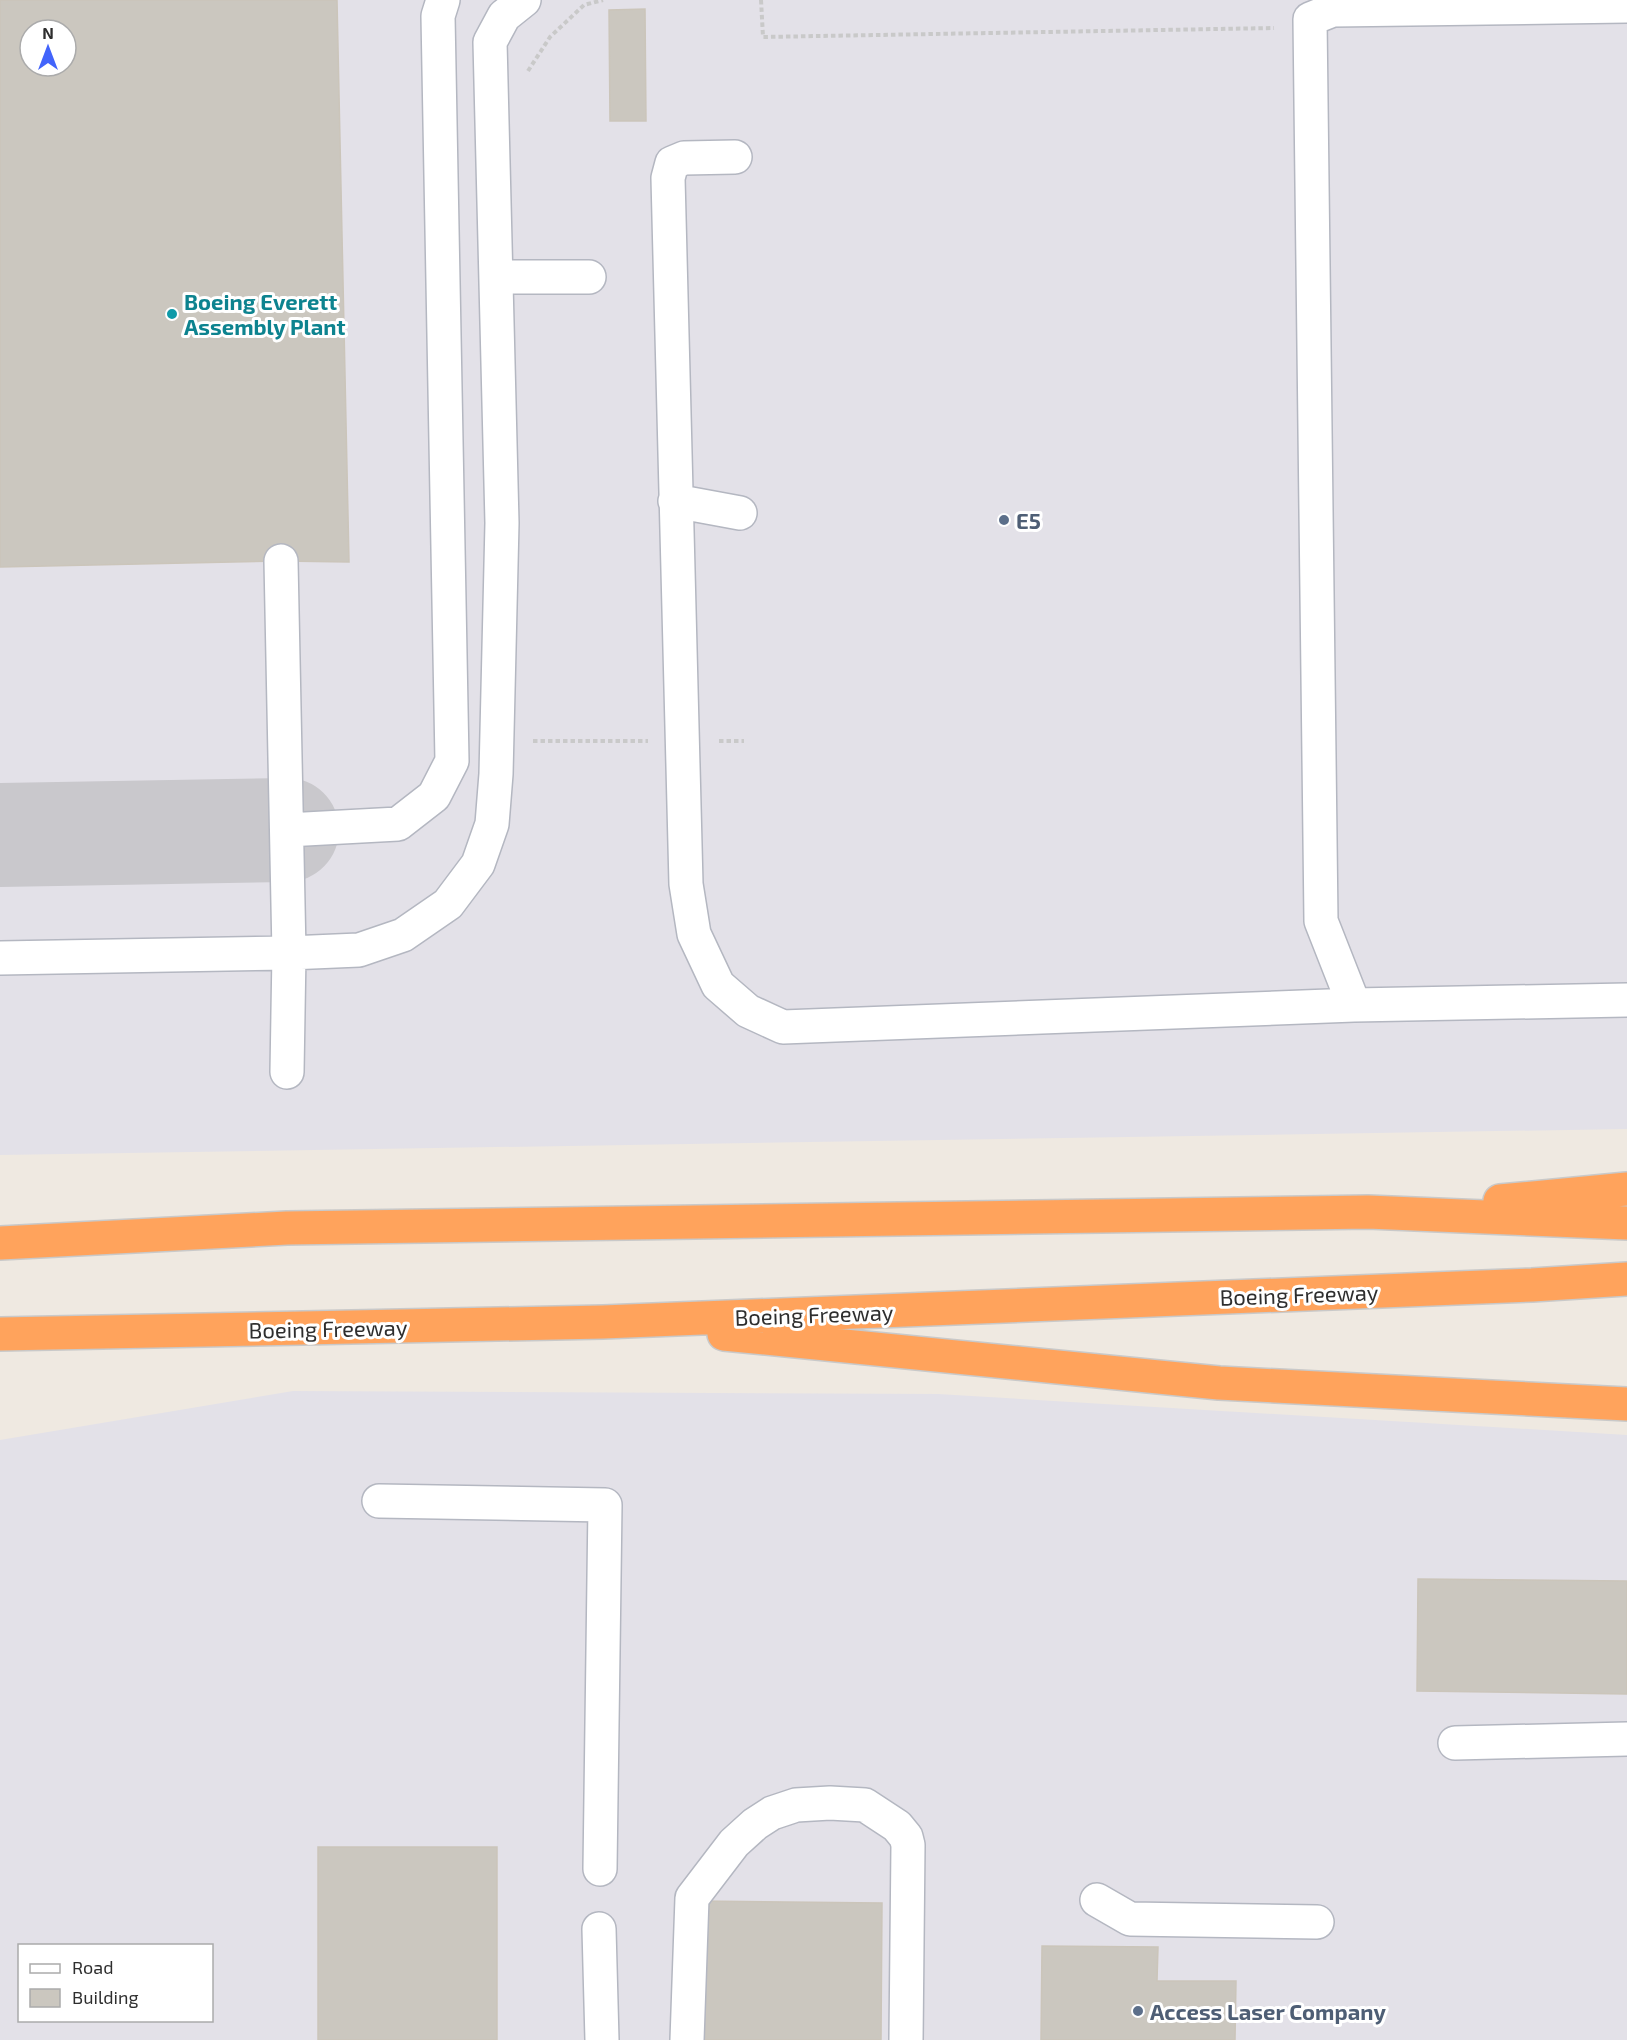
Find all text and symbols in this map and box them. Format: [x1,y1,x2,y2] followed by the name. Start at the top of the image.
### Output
[18,18,78,78] north arrow
[42,23,54,42] text: N
[184,288,346,340] place label: Boeing Everett Assembly Plant
[165,307,179,321] marker: Boeing Everett Assembly Plant
[1016,507,1041,533] place label: E5
[997,513,1011,527] marker: E5
[1219,1278,1379,1310] street label: Boeing Freeway
[734,1298,894,1330] street label: Boeing Freeway
[248,1314,408,1342] street label: Boeing Freeway
[18,1944,213,2022] legend
[72,1956,113,1978] text: Road
[72,1986,139,2008] text: Building
[1150,1998,1386,2025] place label: Access Laser Company
[1131,2004,1145,2018] marker: Access Laser Company

